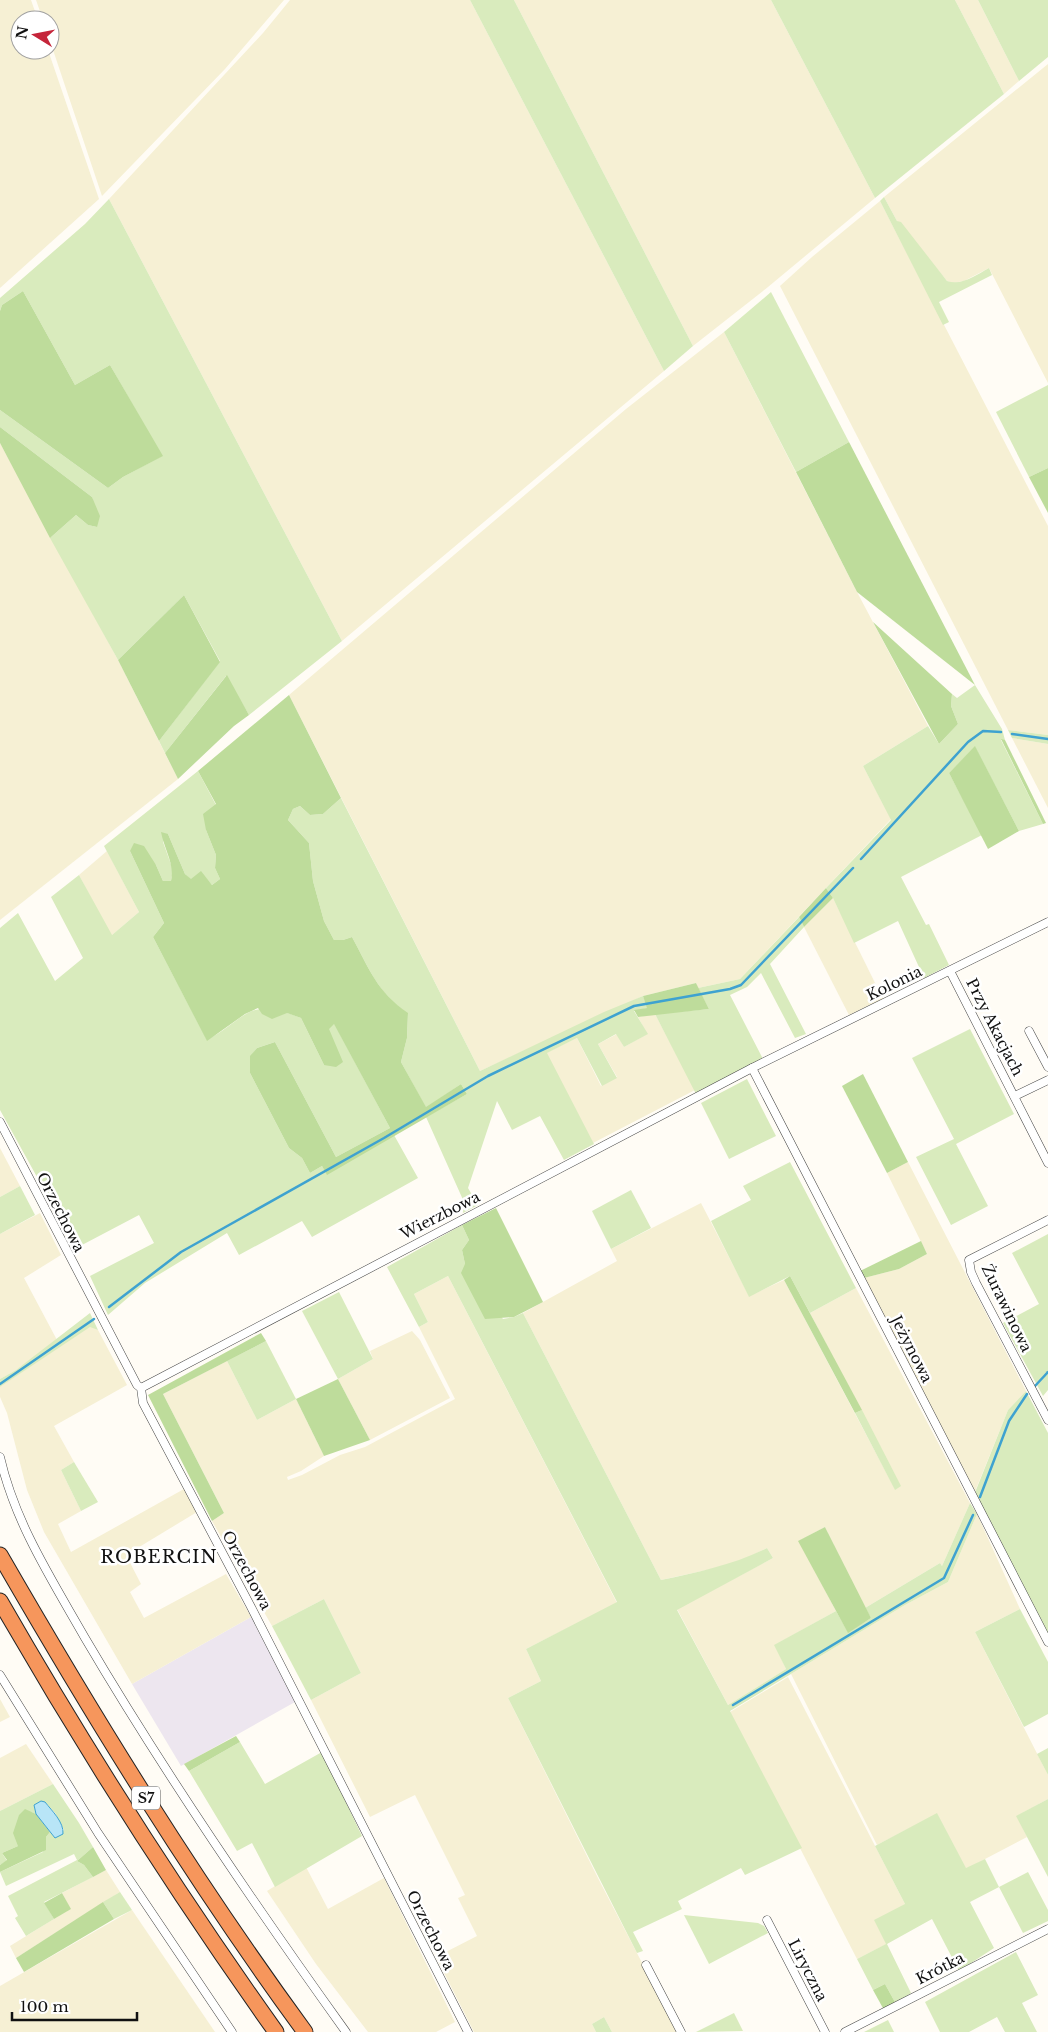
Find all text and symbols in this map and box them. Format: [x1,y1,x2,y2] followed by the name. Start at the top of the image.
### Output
[10,10,60,60] north arrow
[12,25,32,41] text: N
[863,961,926,1005] street label: Kolonia
[962,975,1028,1079] street label: Przy Akacjach
[33,1169,90,1256] street label: Orzechowa
[396,1186,484,1244] street label: Wierzbowa
[978,1261,1037,1356] street label: Żurawinowa
[886,1310,937,1386] street label: Jeżynowa
[218,1527,276,1614] street label: Orzechowa
[100,1546,218,1568] district label: ROBERCIN
[132,1786,160,1810] road number: S7
[403,1887,460,1974] street label: Orzechowa
[784,1936,832,2005] street label: Liryczna
[913,1947,968,1988] street label: Krótka
[12,1990,138,2022] scale bar
[20,1997,69,2016] text: 100 m

